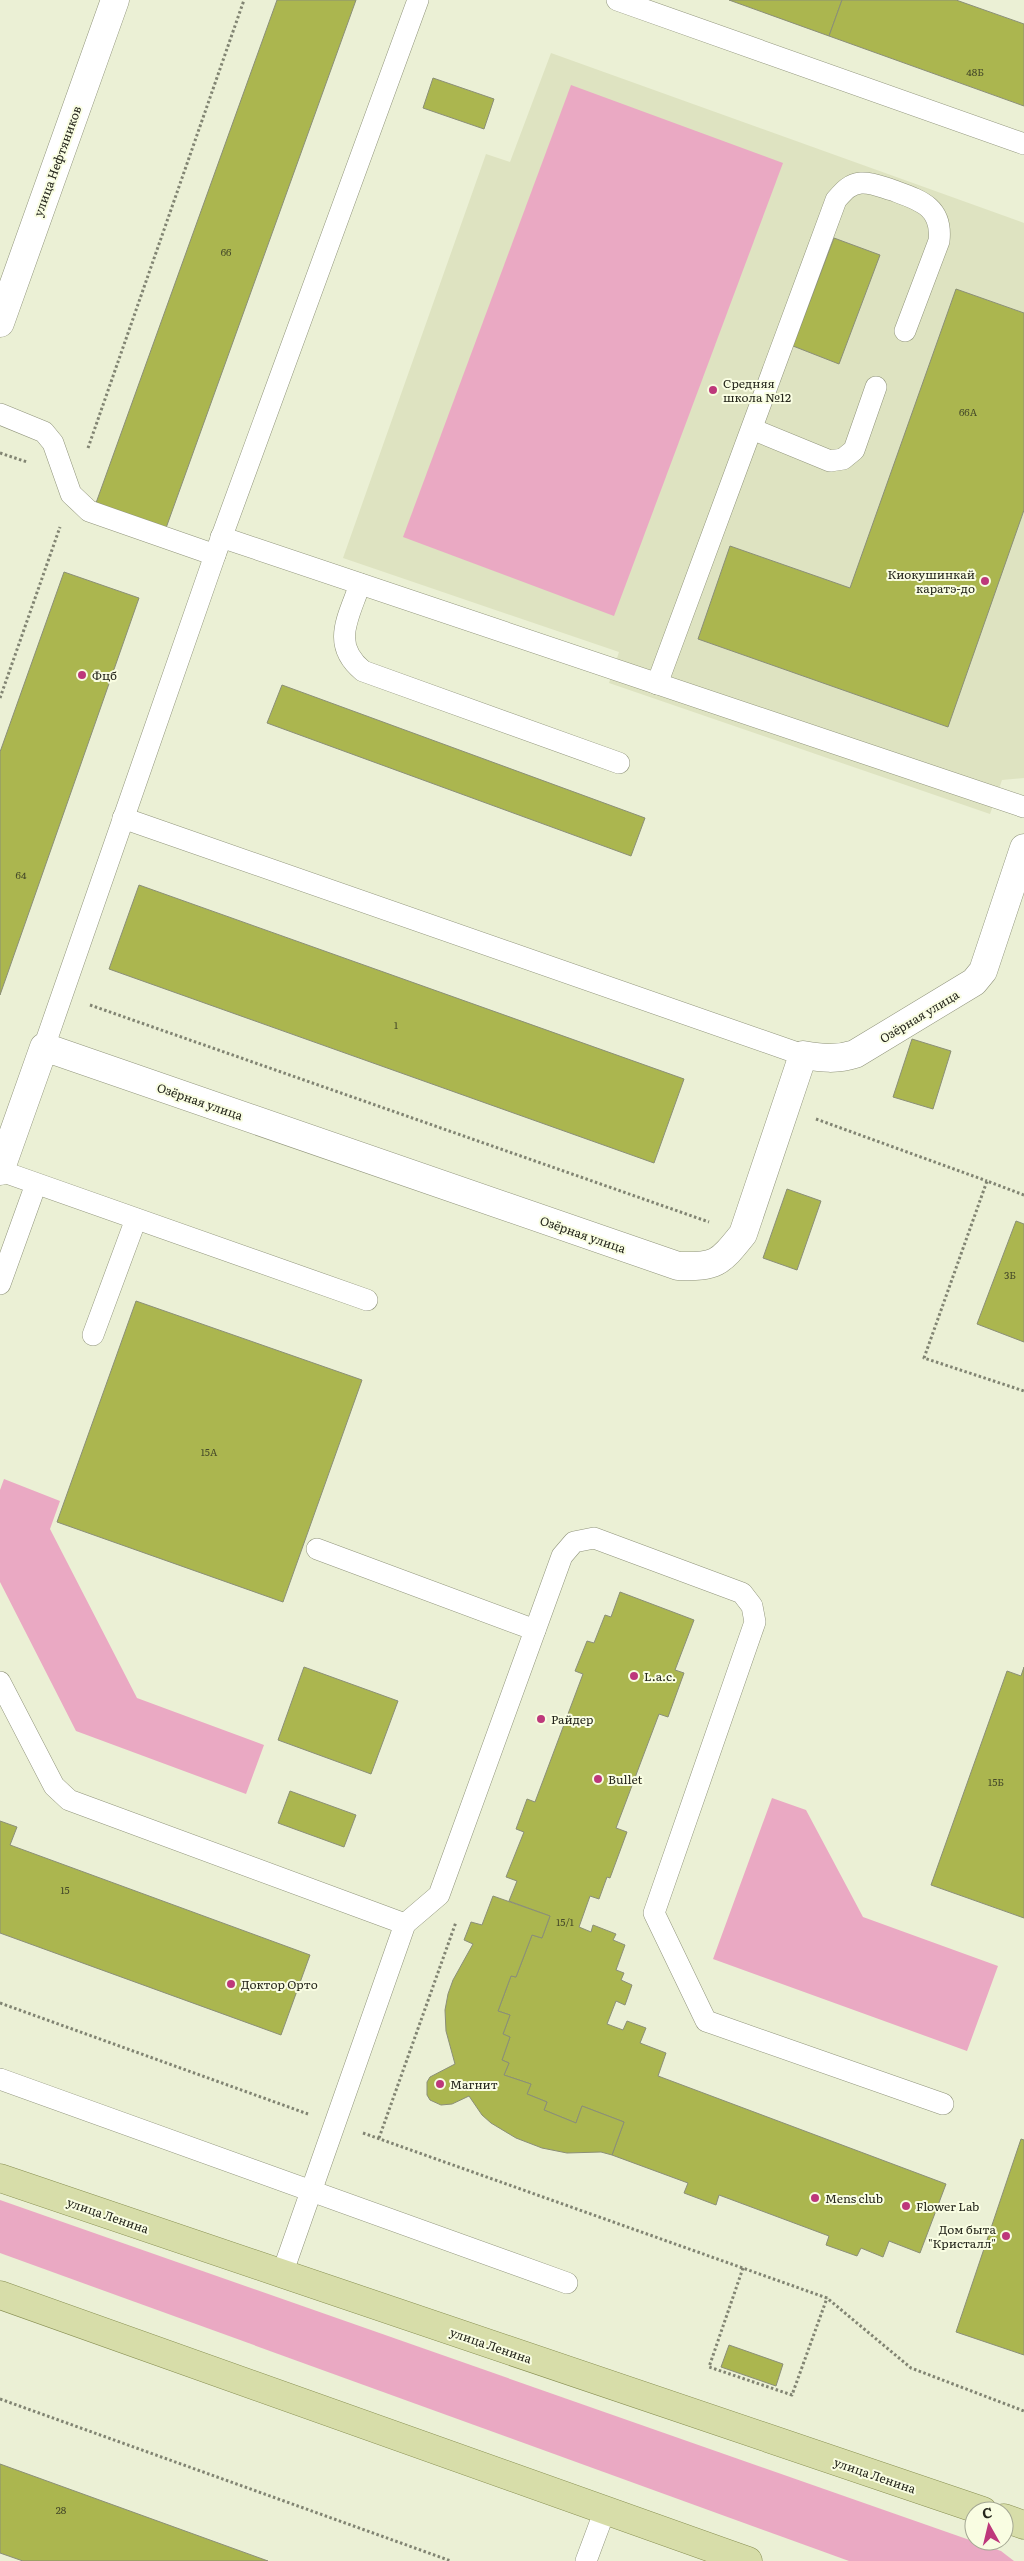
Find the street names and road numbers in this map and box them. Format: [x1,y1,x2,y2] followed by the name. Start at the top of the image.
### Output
[29,103,85,219] street label: улица Нефтяников
[876,985,963,1047] street label: Озёрная улица
[155,1078,246,1124] street label: Озёрная улица
[538,1211,629,1257] street label: Озёрная улица
[65,2193,152,2238] street label: улица Ленина
[448,2323,535,2368] street label: улица Ленина
[832,2453,919,2498] street label: улица Ленина

